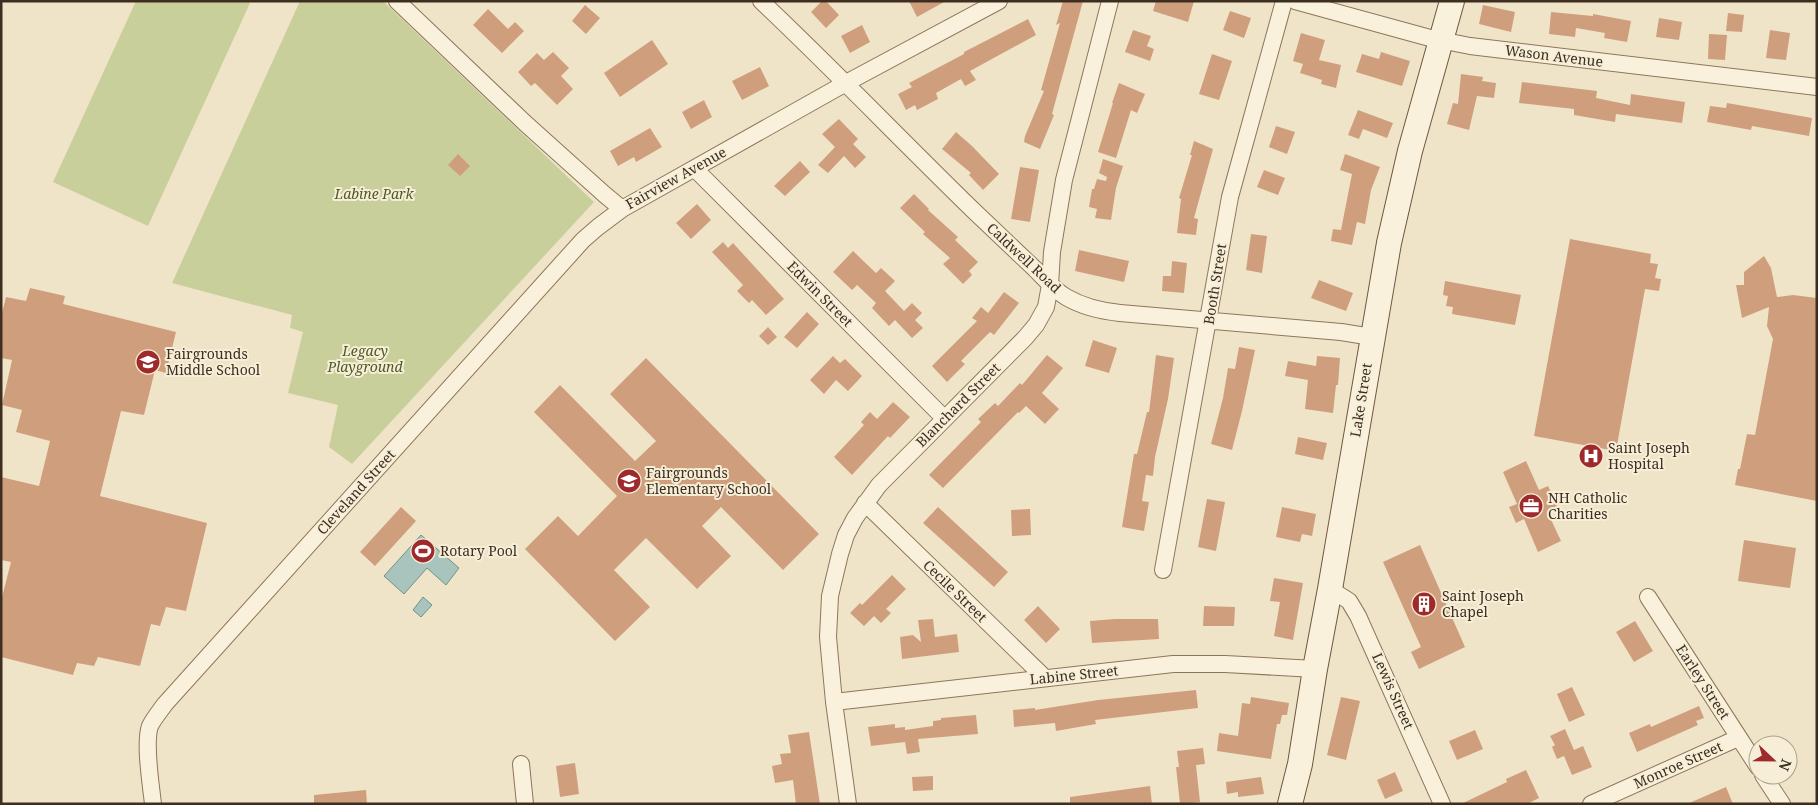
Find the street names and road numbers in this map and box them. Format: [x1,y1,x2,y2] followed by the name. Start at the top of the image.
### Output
[1504,40,1604,71] street label: Wason Avenue
[622,142,730,213] street label: Fairview Avenue
[983,218,1066,297] street label: Caldwell Road
[1199,242,1230,326] street label: Booth Street
[783,257,857,331] street label: Edwin Street
[911,358,1004,451] street label: Blanchard Street
[1345,361,1376,438] street label: Lake Street
[312,445,399,538] street label: Cleveland Street
[919,555,991,626] street label: Cecile Street
[1672,641,1735,723] street label: Earley Street
[1368,650,1419,732] street label: Lewis Street
[1029,660,1119,689] street label: Labine Street
[1630,736,1725,793] street label: Monroe Street

